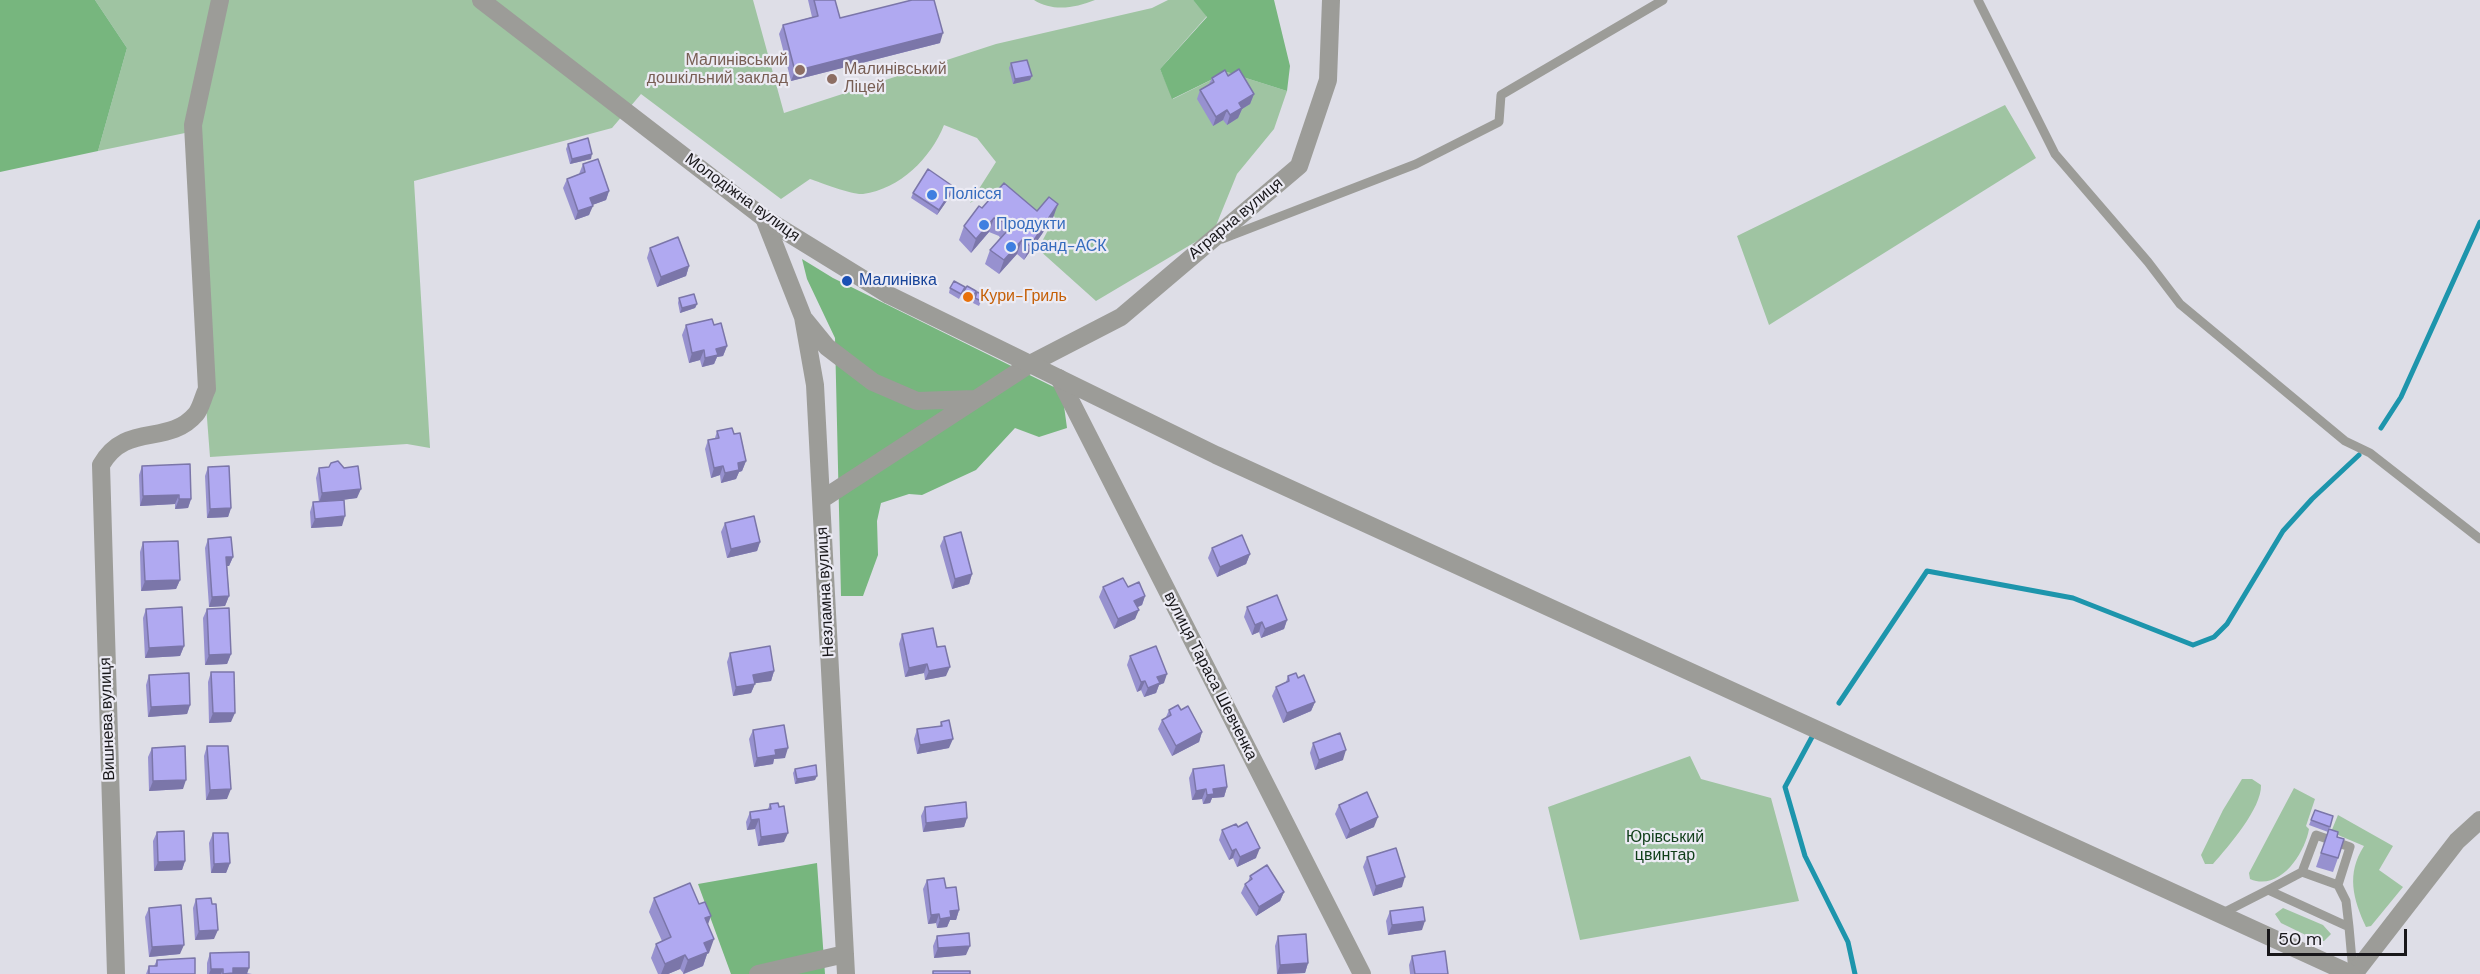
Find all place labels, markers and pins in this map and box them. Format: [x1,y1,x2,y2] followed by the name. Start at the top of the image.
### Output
[647,51,788,89] place label: Малинівський дошкільний заклад
[844,60,947,98] place label: Малинівський Ліцей
[793,63,807,77] marker: Малинівський дошкільний заклад
[825,72,839,86] marker: Малинівський Ліцей
[944,185,1002,205] place label: Полісся
[925,188,939,202] marker: Полісся
[996,215,1066,235] place label: Продукти
[977,218,991,232] marker: Продукти
[1023,237,1107,257] place label: Гранд-АСК
[1004,240,1018,254] marker: Гранд-АСК
[859,271,937,291] place label: Малинівка
[840,274,854,288] marker: Малинівка
[980,287,1067,307] place label: Кури-Гриль
[961,290,975,304] marker: Кури-Гриль

